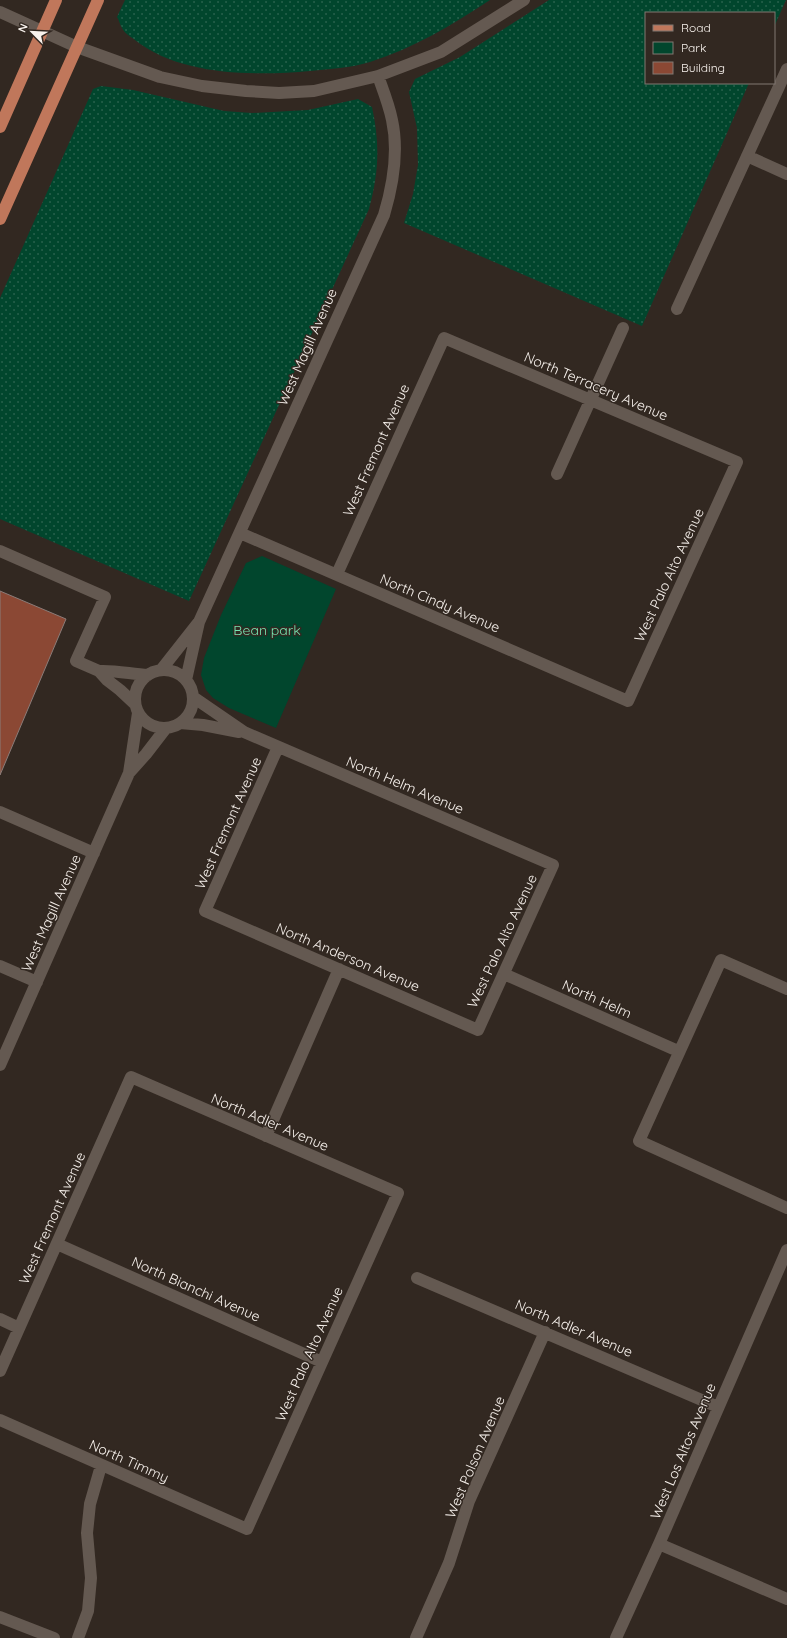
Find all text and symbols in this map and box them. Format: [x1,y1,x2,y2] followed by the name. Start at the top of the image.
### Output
[12,12,52,52] north arrow
[645,12,775,84] legend
[681,20,711,35] text: Road
[15,21,31,34] text: N
[681,40,706,55] text: Park
[681,60,725,75] text: Building
[273,286,341,408] street label: West Magill Avenue
[521,348,671,425] street label: North Terracery Avenue
[339,381,413,519] street label: West Fremont Avenue
[630,505,708,645] street label: West Palo Alto Avenue
[377,570,503,637] street label: North Cindy Avenue
[233,621,301,639] park label: Bean park
[343,752,467,818] street label: North Helm Avenue
[191,754,265,892] street label: West Fremont Avenue
[17,852,85,974] street label: West Magill Avenue
[463,871,541,1011] street label: West Palo Alto Avenue
[273,919,423,995] street label: North Anderson Avenue
[559,976,635,1022] street label: North Helm
[208,1089,332,1155] street label: North Adler Avenue
[15,1149,89,1287] street label: West Fremont Avenue
[129,1252,263,1326] street label: North Bianchi Avenue
[271,1284,347,1424] street label: West Palo Alto Avenue
[512,1295,636,1361] street label: North Adler Avenue
[646,1380,720,1522] street label: West Los Altos Avenue
[441,1393,509,1521] street label: West Polson Avenue
[86,1435,172,1487] street label: North Timmy

